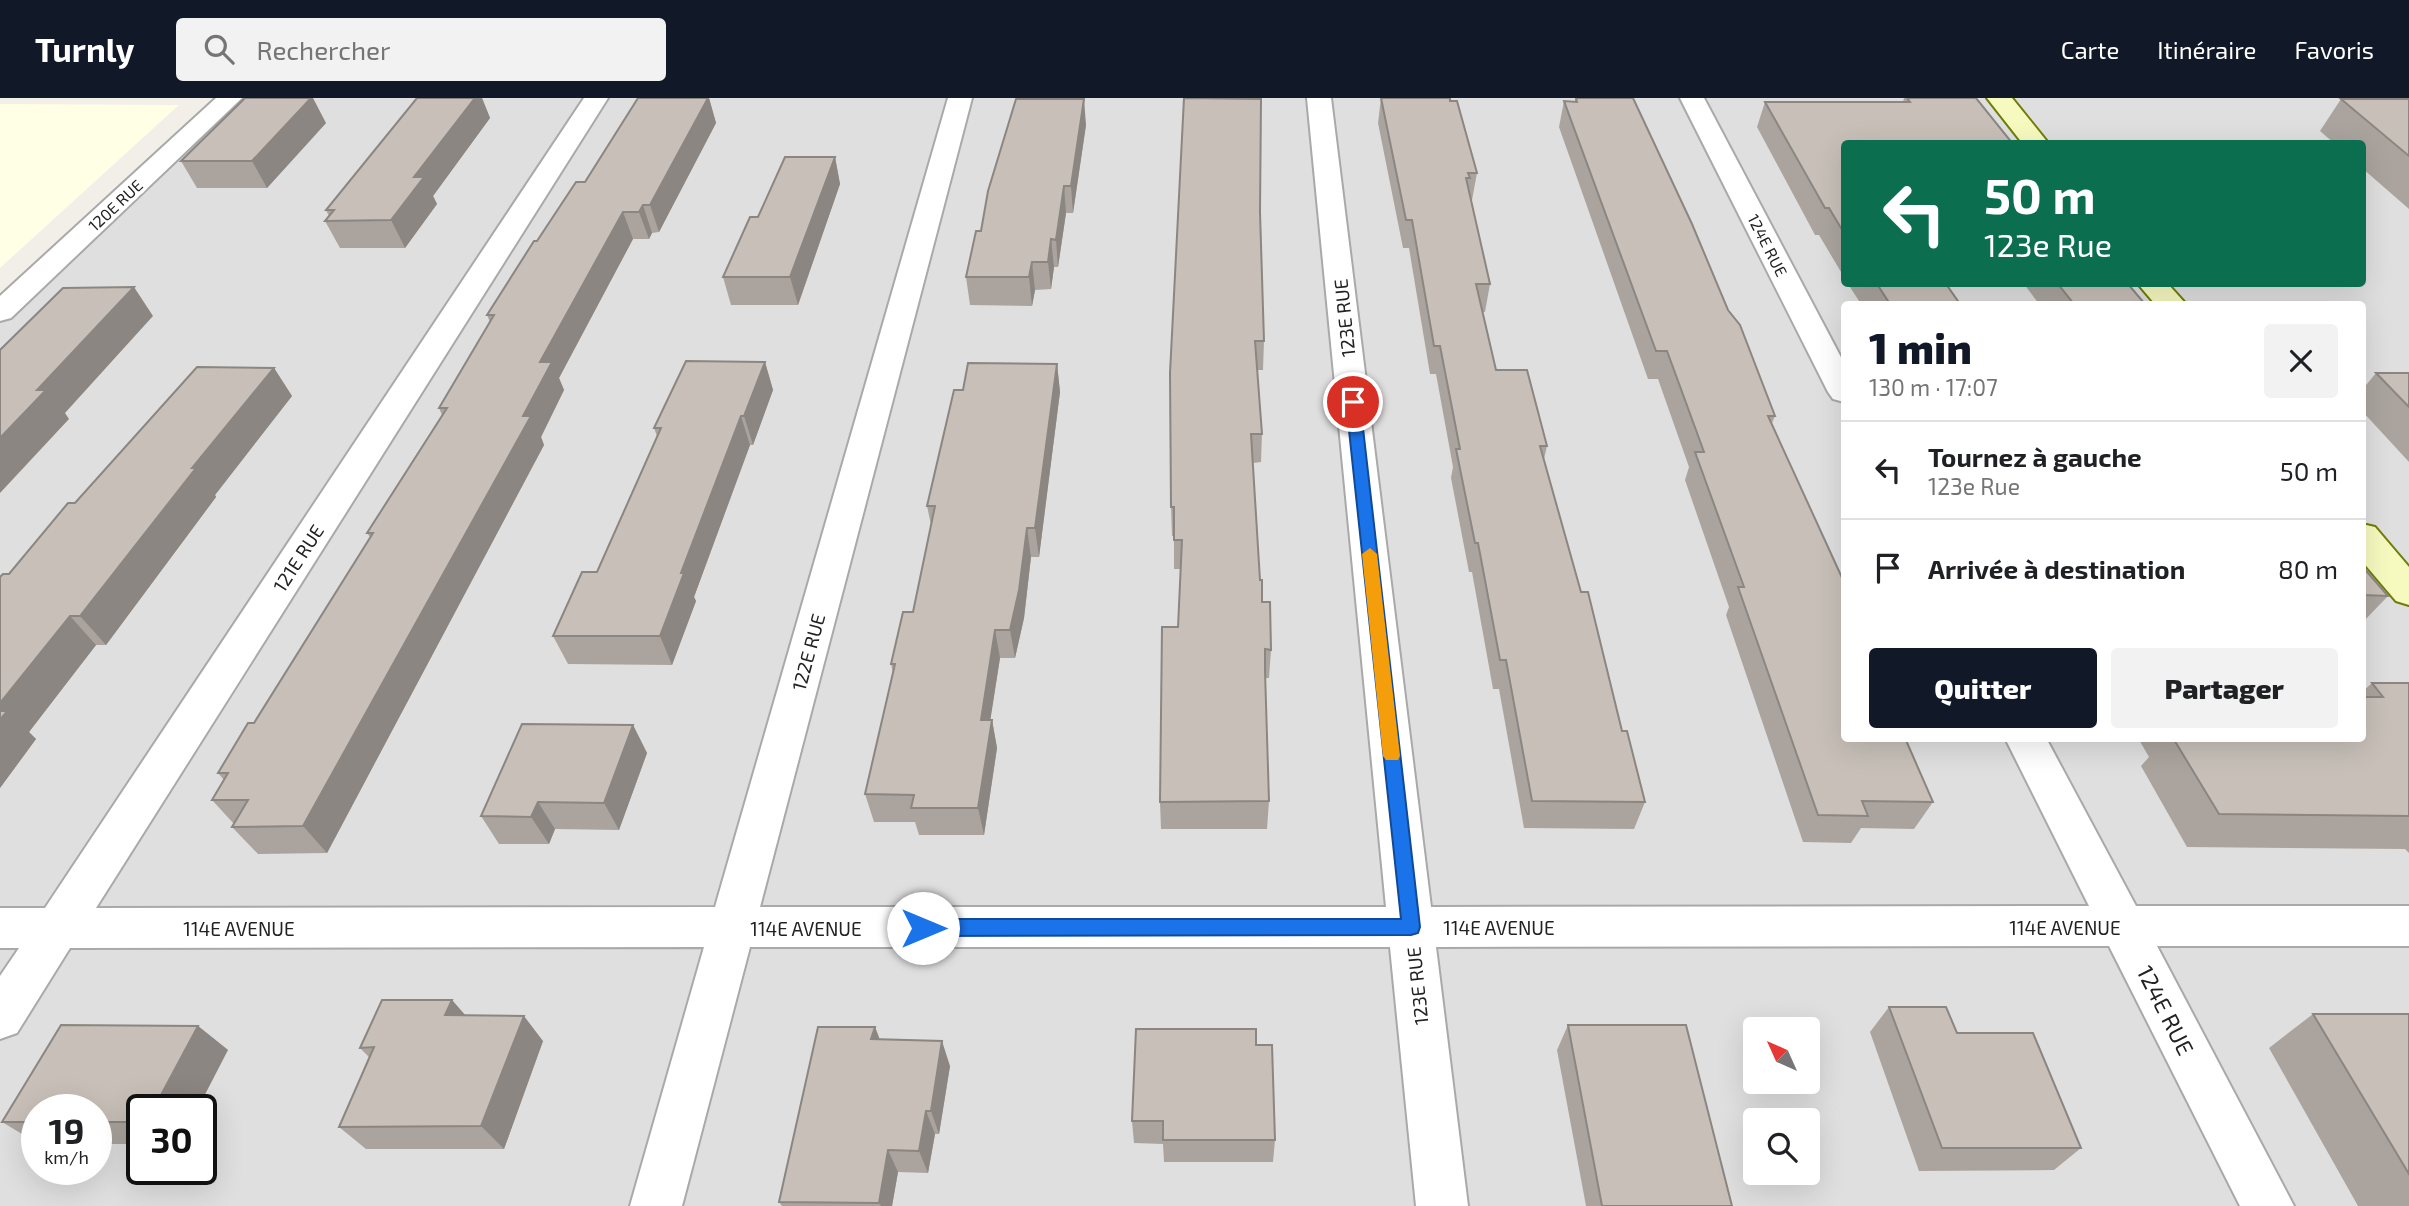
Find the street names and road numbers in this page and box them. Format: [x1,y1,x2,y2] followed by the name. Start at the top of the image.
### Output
[84,175,146,235] street label: 120E RUE
[1744,211,1792,279] street label: 124E RUE
[1328,278,1360,358] street label: 123E RUE
[268,520,328,596] street label: 121E RUE
[787,611,829,693] street label: 122E RUE
[1443,916,1555,939] street label: 114E AVENUE
[2009,916,2121,939] street label: 114E AVENUE
[183,917,295,940] street label: 114E AVENUE
[750,917,862,940] street label: 114E AVENUE
[1401,946,1433,1026] street label: 123E RUE
[2132,961,2200,1059] street label: 124E RUE

